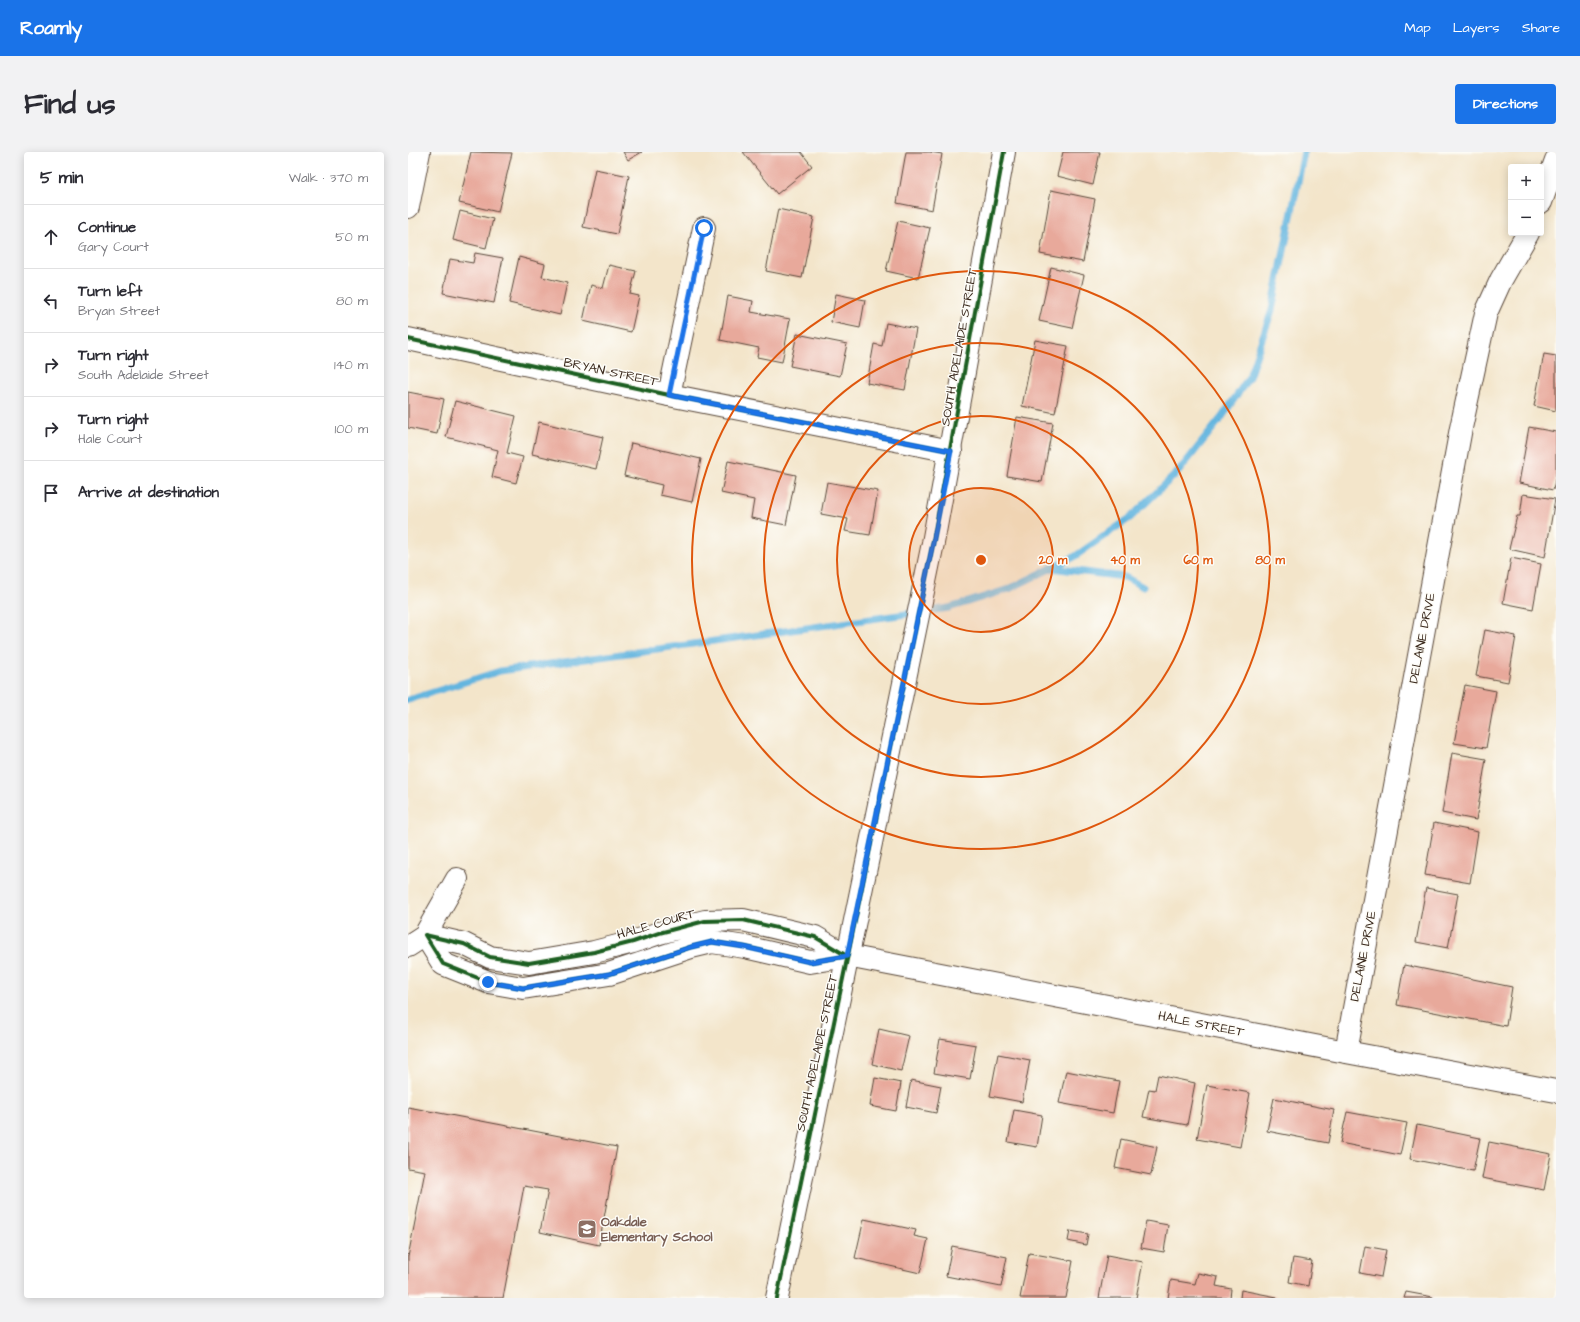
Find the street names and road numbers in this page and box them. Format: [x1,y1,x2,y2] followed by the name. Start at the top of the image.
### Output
[936,266,982,427] street label: SOUTH ADELAIDE STREET
[562,353,661,391] street label: BRYAN STREET
[1404,591,1440,685] street label: DELAINE DRIVE
[615,904,698,944] street label: HALE COURT
[1345,909,1381,1003] street label: DELAINE DRIVE
[792,972,843,1133] street label: SOUTH ADELAIDE STREET
[1156,1007,1246,1041] street label: HALE STREET

